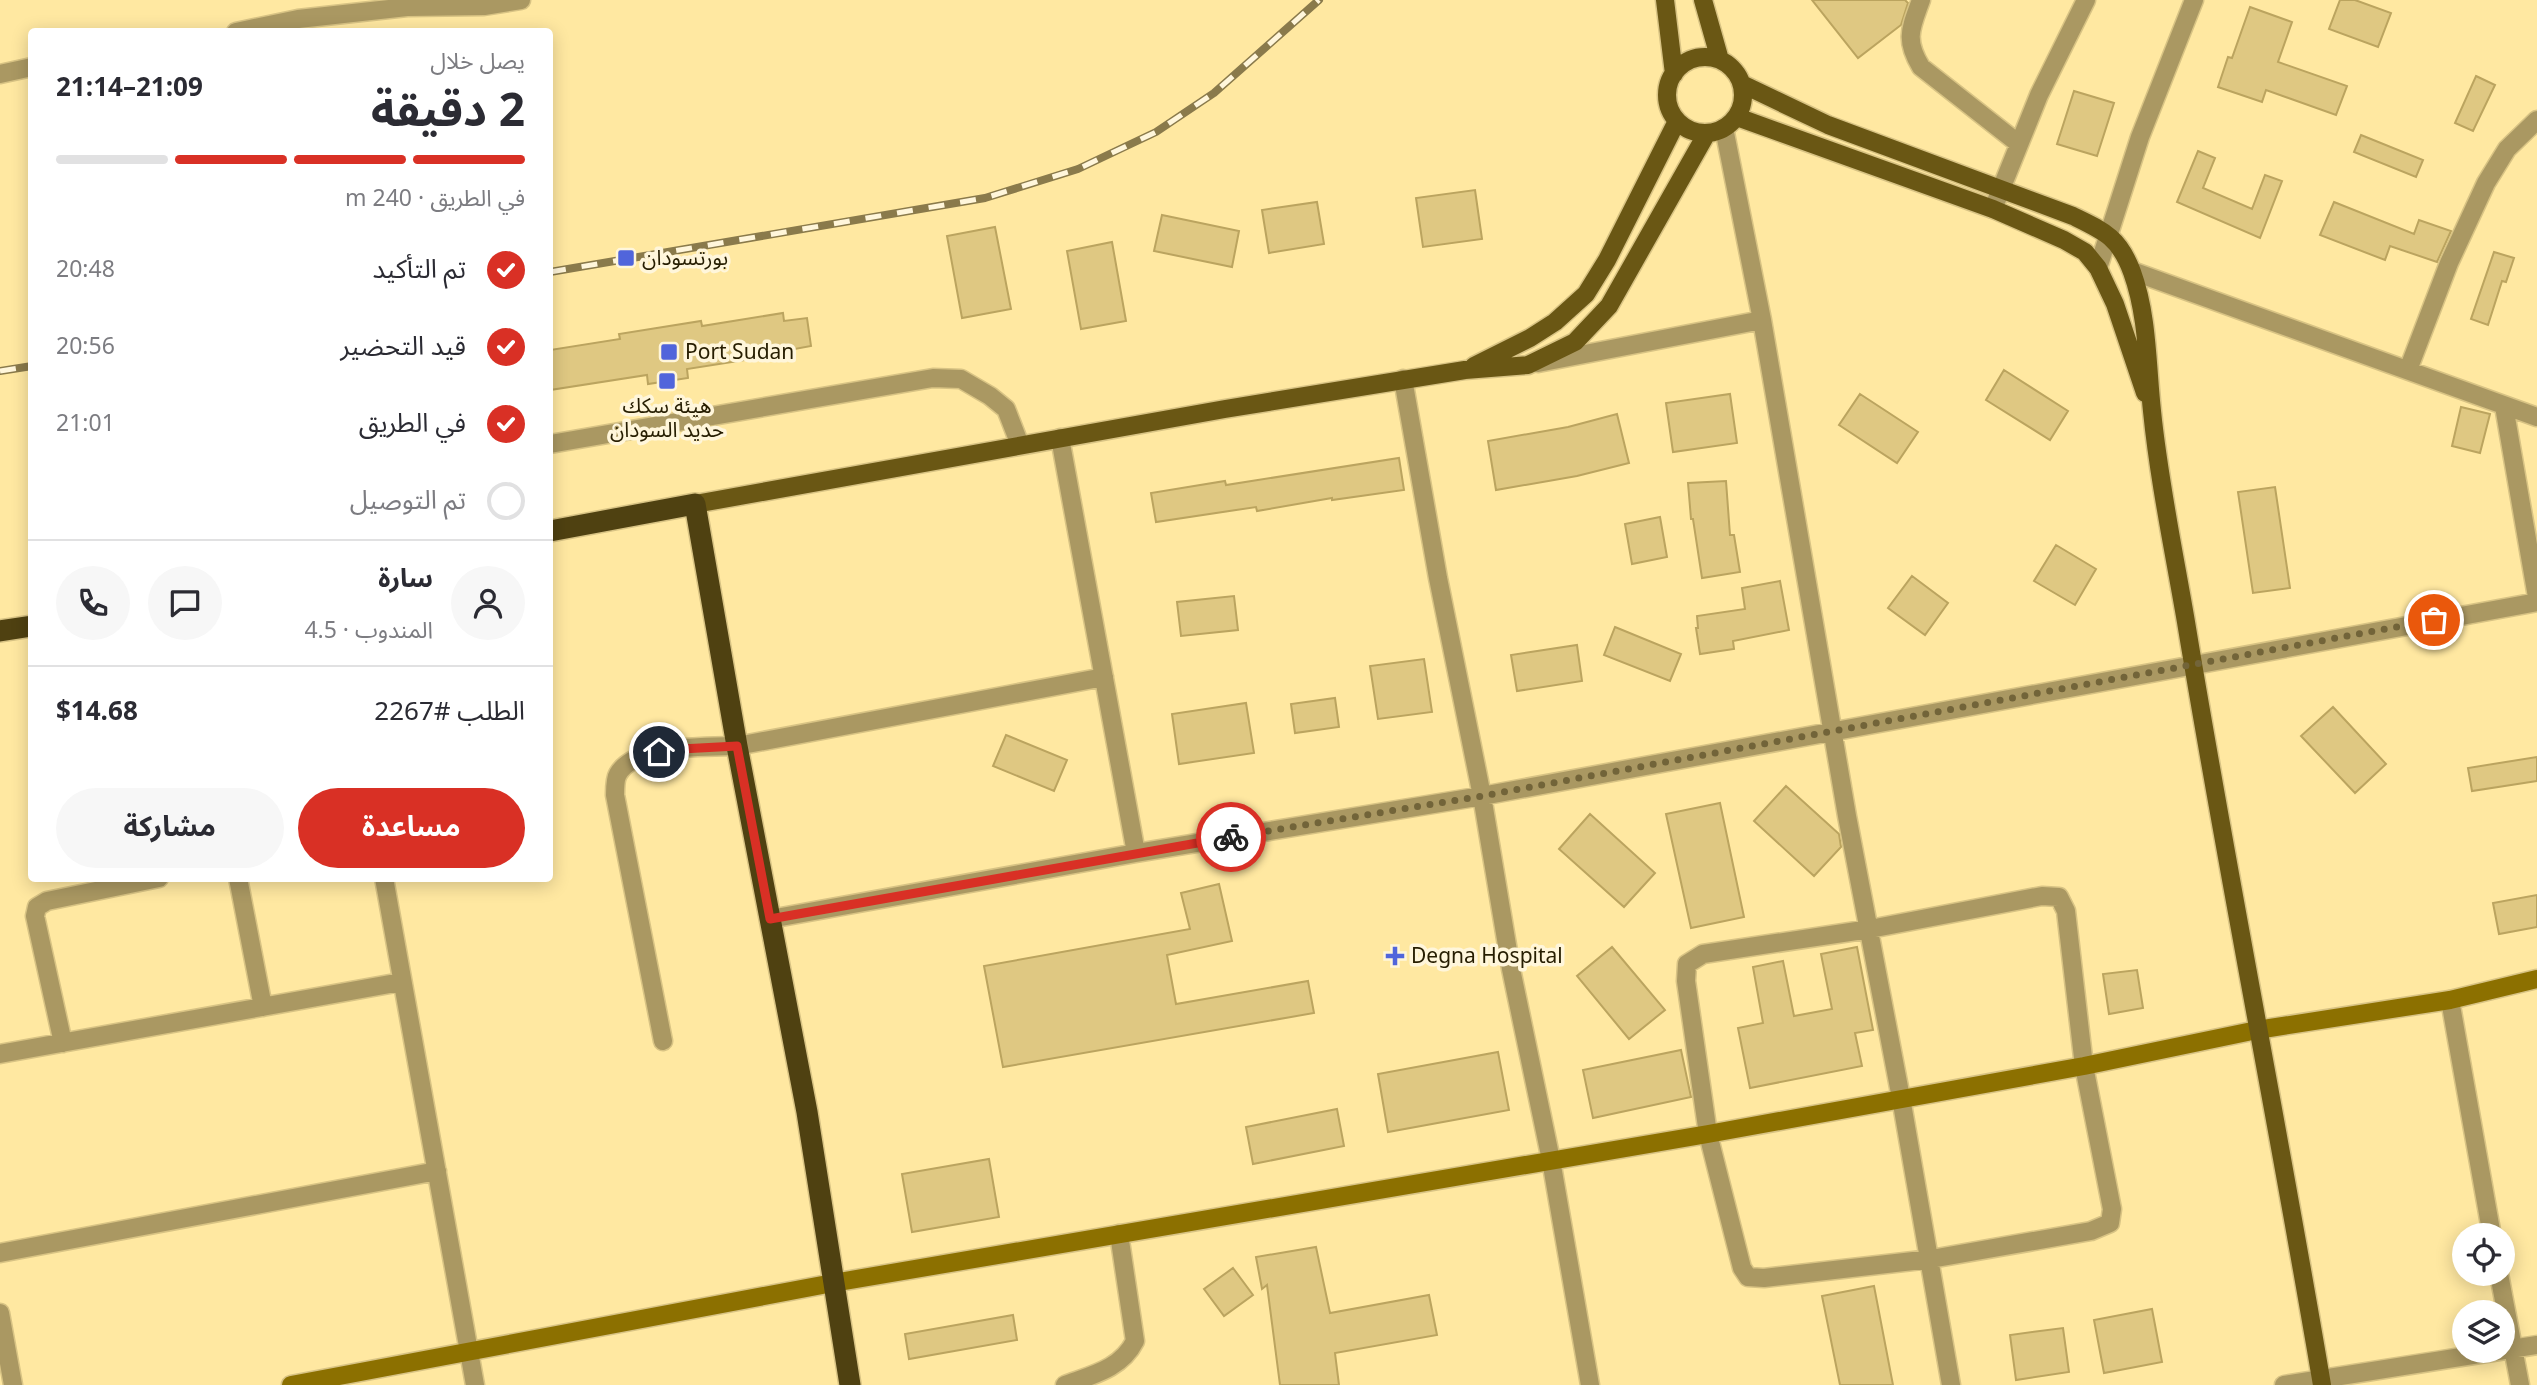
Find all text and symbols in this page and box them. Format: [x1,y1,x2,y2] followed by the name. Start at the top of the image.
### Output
[430,37,525,86] text: يصل خلال
[56,60,203,115] text: 21:09–21:14
[371,63,525,160] text: 2 دقيقة
[345,174,525,223] text: في الطريق · 240 m
[642,236,728,280] place label: بورتسودان
[372,242,466,297] text: تم التأكيد
[56,245,115,294] text: 20:48
[616,248,636,268] marker: بورتسودان
[487,251,525,289] icon: check
[340,319,466,374] text: قيد التحضير
[56,322,115,371] text: 20:56
[487,328,525,366] icon: check
[685,330,794,374] place label: Port Sudan
[659,342,679,362] marker: Port Sudan
[657,371,677,391] marker: هيئة سكك حديد السودان
[610,384,724,452] place label: هيئة سكك حديد السودان
[359,396,466,451] text: في الطريق
[56,399,115,448] text: 21:01
[487,405,525,443] icon: check
[350,473,466,528] text: تم التوصيل
[378,551,433,606] text: سارة
[56,566,130,640] button: phone
[148,566,222,640] button: chat
[451,566,525,640] button: person
[2404,590,2464,650] pin
[2415,601,2453,639] icon: bag
[304,606,433,655] text: المندوب · 4.5
[56,684,138,739] text: $14.68
[374,684,525,739] text: الطلب #2267
[629,722,689,782] pin
[640,733,678,771] icon: home
[56,788,284,868] button: مشاركة
[298,788,525,868] button: مساعدة
[1196,802,1266,872] courier
[1212,818,1250,856] icon: bike
[1411,934,1563,978] place label: Degna Hospital
[1385,946,1405,966] marker: Degna Hospital
[2452,1223,2515,1363] map controls
[2452,1223,2515,1286] button: locate
[2452,1300,2515,1363] button: layers

